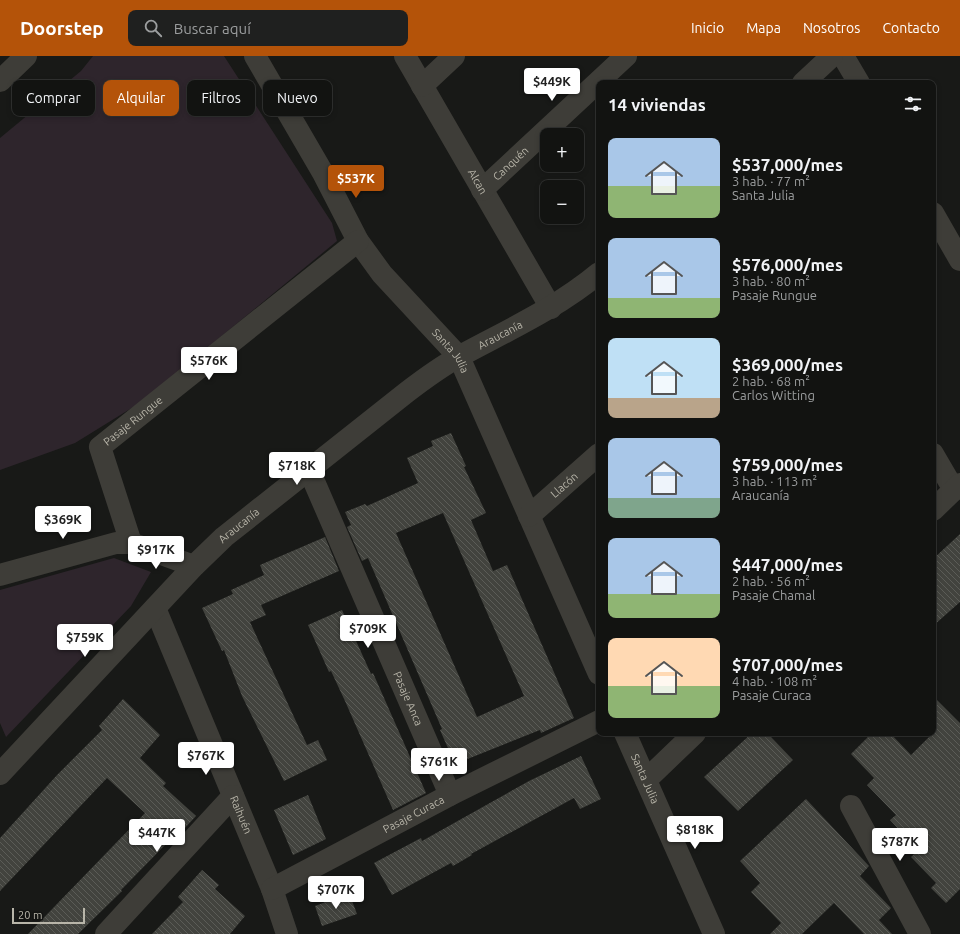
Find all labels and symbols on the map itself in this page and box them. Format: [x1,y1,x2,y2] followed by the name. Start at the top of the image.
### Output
[524,68,580,102] pin: $449K
[490,144,531,183] street label: Canquén
[328,165,384,199] pin: $537K
[466,167,490,196] street label: Alcan
[476,318,524,351] street label: Araucanía
[430,326,471,375] street label: Santa Julia
[181,347,237,381] pin: $576K
[101,394,165,448] street label: Pasaje Rungue
[269,452,325,486] pin: $718K
[548,470,580,500] street label: Llacón
[216,505,262,545] street label: Araucanía
[35,506,91,540] pin: $369K
[128,536,184,570] pin: $917K
[340,615,396,649] pin: $709K
[57,624,113,658] pin: $759K
[391,669,425,727] street label: Pasaje Anca
[178,742,234,776] pin: $767K
[411,748,467,782] pin: $761K
[629,752,661,805] street label: Santa Julia
[381,793,446,835] street label: Pasaje Curaca
[228,794,254,836] street label: Raihuén
[667,816,723,850] pin: $818K
[129,819,185,853] pin: $447K
[872,828,928,862] pin: $787K
[308,876,364,910] pin: $707K
[12,906,85,925] scale bar

